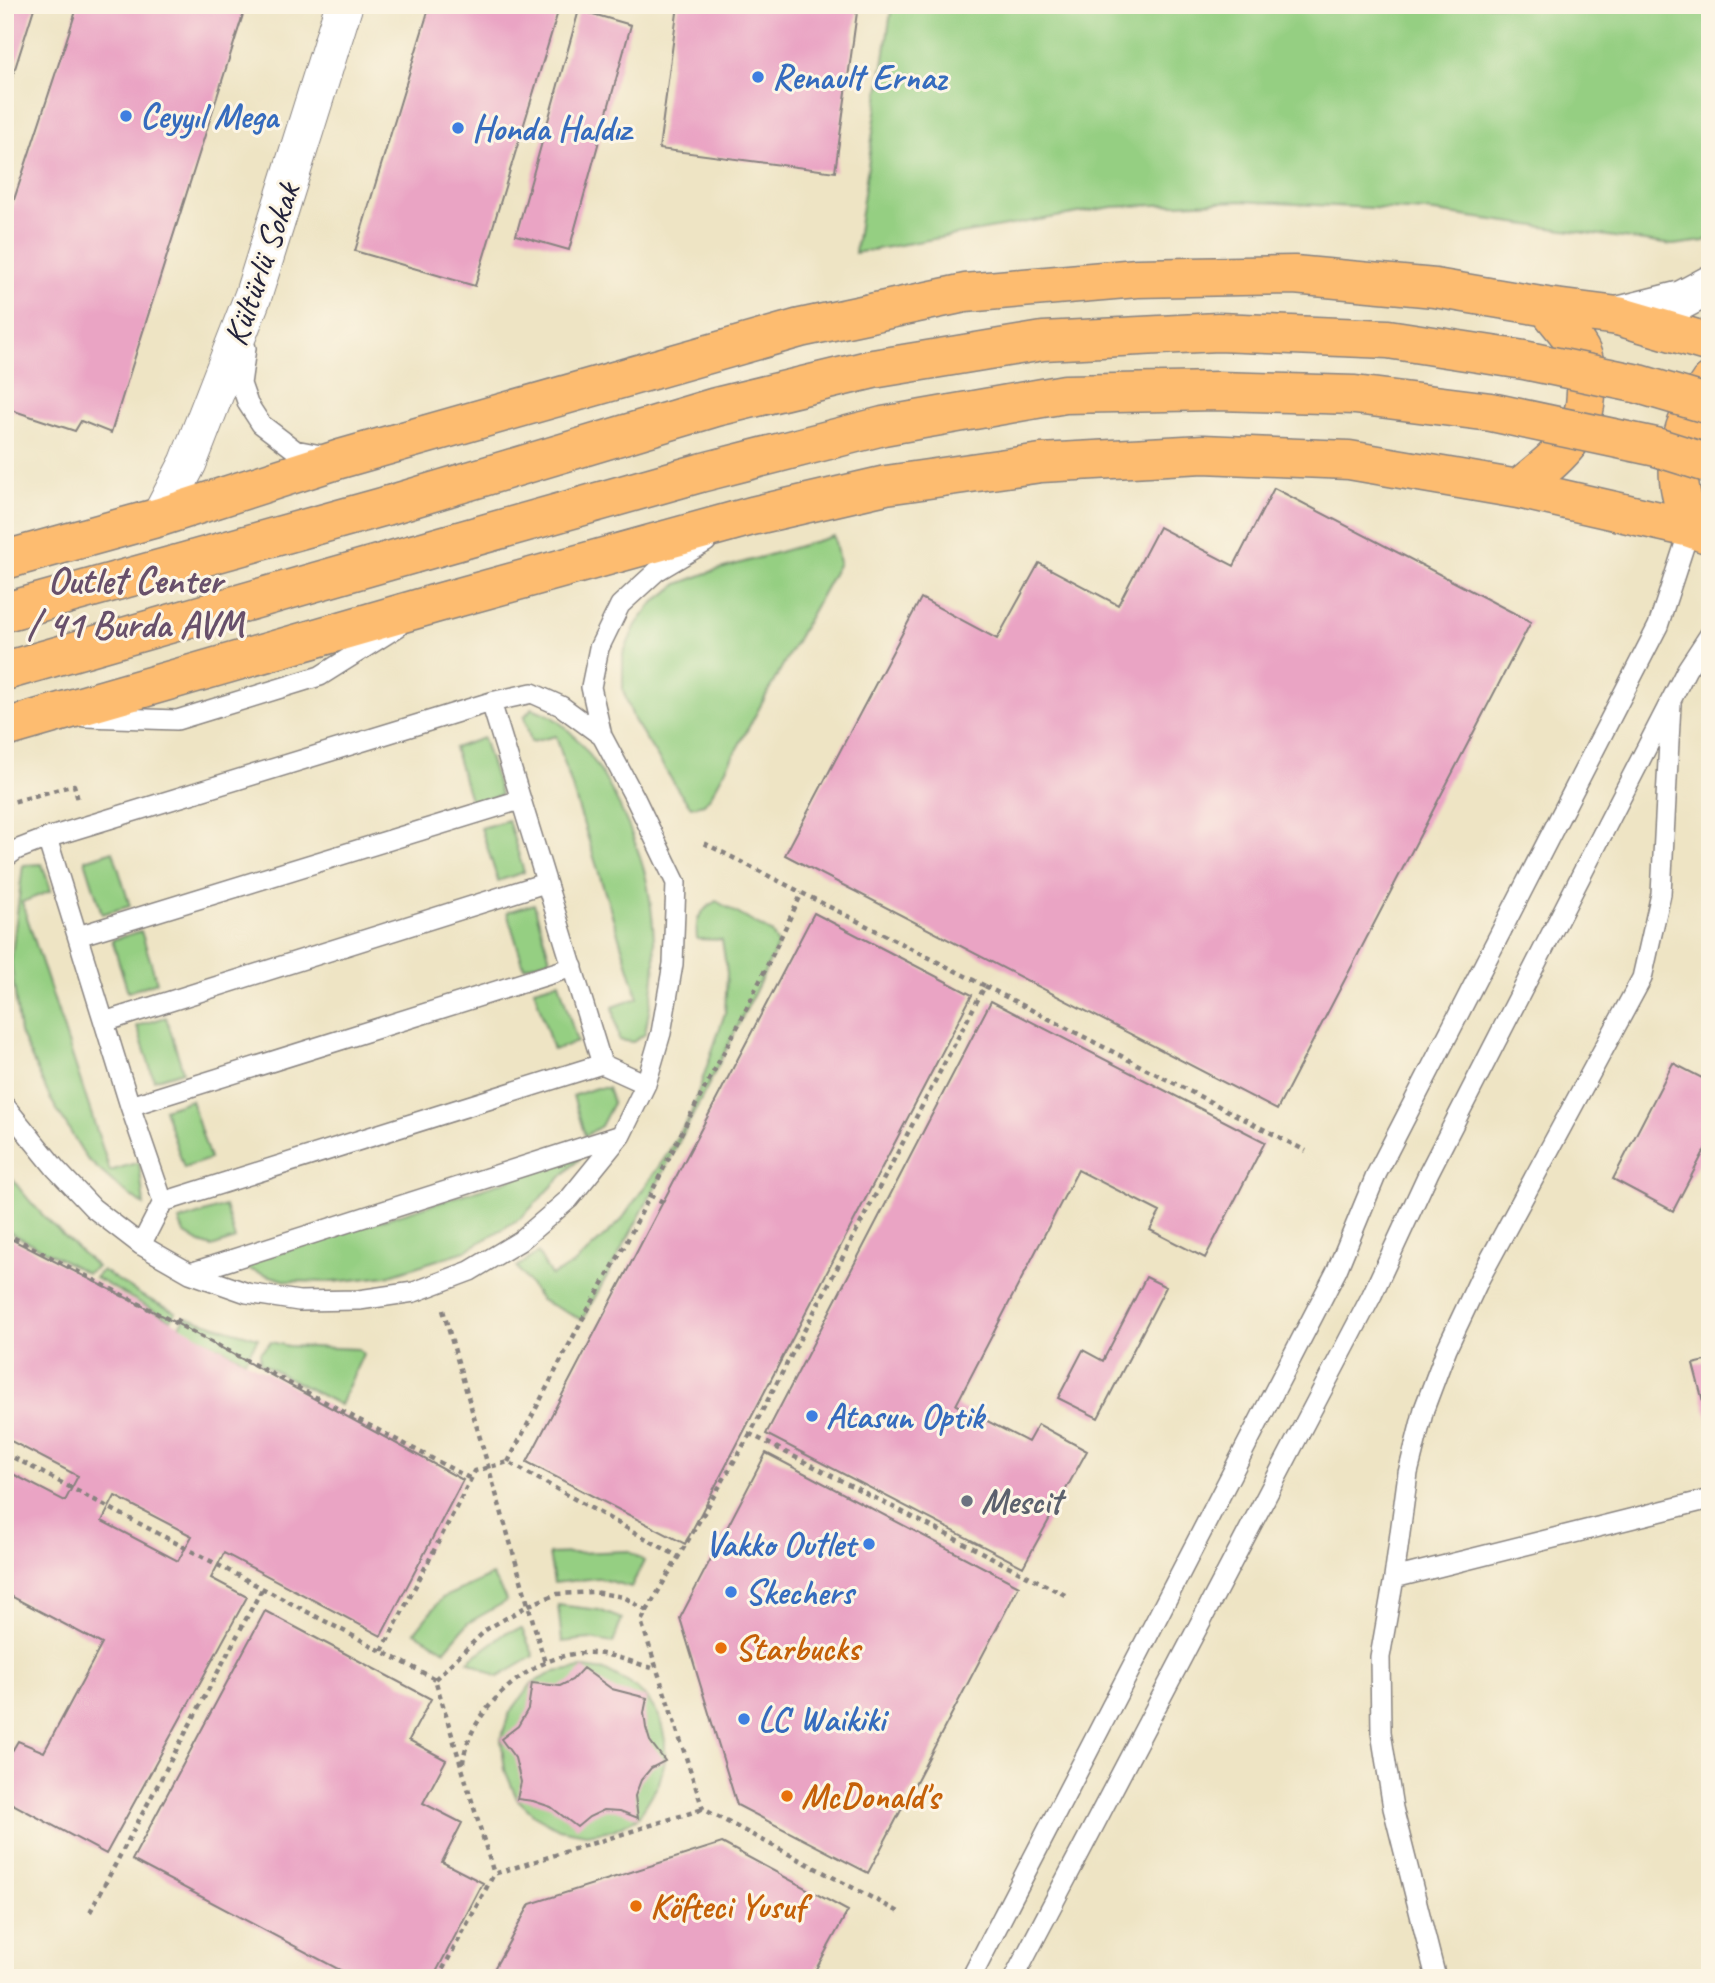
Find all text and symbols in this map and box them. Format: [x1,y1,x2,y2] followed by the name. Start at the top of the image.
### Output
[772,55,949,100] place label: Renault Ernaz
[750,69,766,85] marker: Renault Ernaz
[140,94,280,139] place label: Ceyyıl Mega
[472,106,634,151] place label: Honda Haldız
[118,108,134,124] marker: Ceyyıl Mega
[450,120,466,136] marker: Honda Haldız
[213,175,311,352] street label: Kültürlü Sokak
[27,557,246,648] district label: Outlet Center / 41 Burda AVM
[826,1394,987,1439] place label: Atasun Optik
[804,1408,820,1424] marker: Atasun Optik
[981,1479,1067,1524] place label: Mescit
[959,1493,975,1509] marker: Mescit
[705,1522,859,1567] place label: Vakko Outlet
[861,1536,877,1552] marker: Vakko Outlet
[745,1570,857,1615] place label: Skechers
[723,1584,739,1600] marker: Skechers
[735,1626,863,1671] place label: Starbucks
[713,1640,729,1656] marker: Starbucks
[758,1697,889,1742] place label: LC Waikiki
[736,1711,752,1727] marker: LC Waikiki
[801,1774,943,1819] place label: McDonald's
[779,1788,795,1804] marker: McDonald's
[650,1884,813,1929] place label: Köfteci Yusuf
[628,1898,644,1914] marker: Köfteci Yusuf

